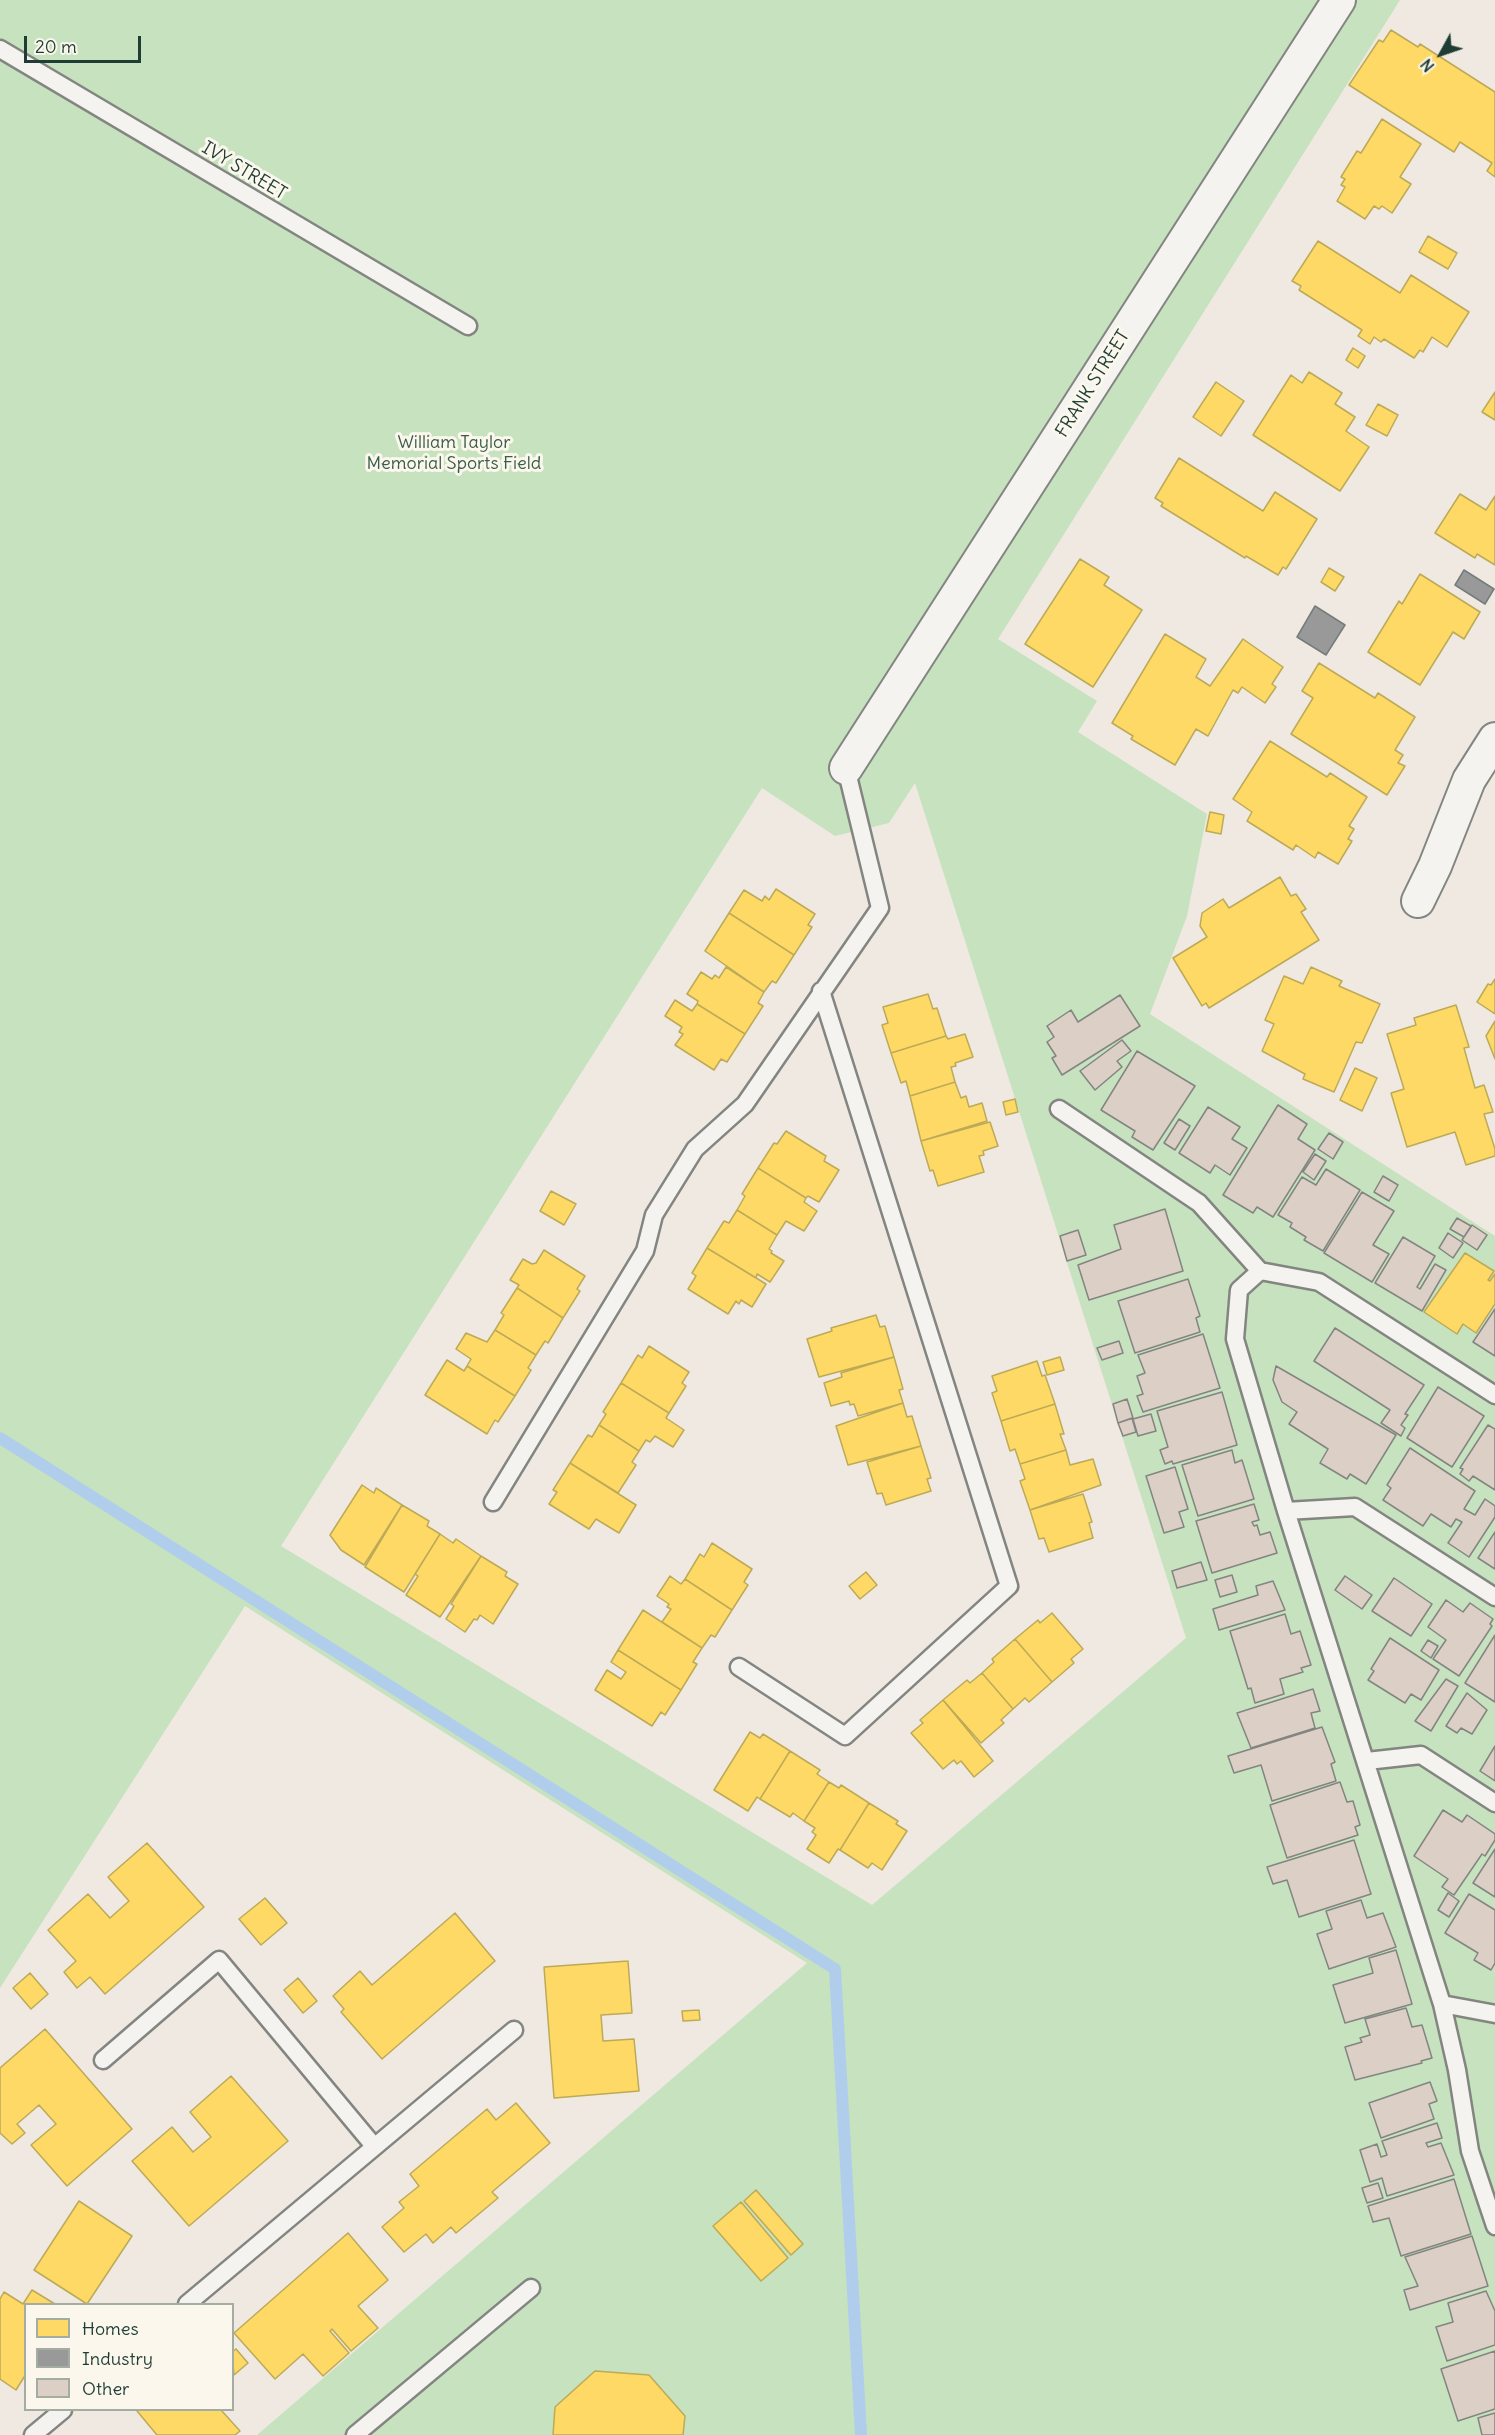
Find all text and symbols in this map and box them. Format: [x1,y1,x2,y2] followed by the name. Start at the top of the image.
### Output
[27,24,144,62] scale bar
[1411,24,1471,84] north arrow
[35,35,77,58] text: 20 m
[1416,55,1438,76] text: N
[198,137,290,205] street label: IVY STREET
[1051,326,1135,442] street label: FRANK STREET
[367,432,541,474] park label: William Taylor Memorial Sports Field
[24,2303,234,2411] legend
[82,2317,139,2340] text: Homes
[82,2347,153,2370] text: Industry
[82,2377,129,2400] text: Other

